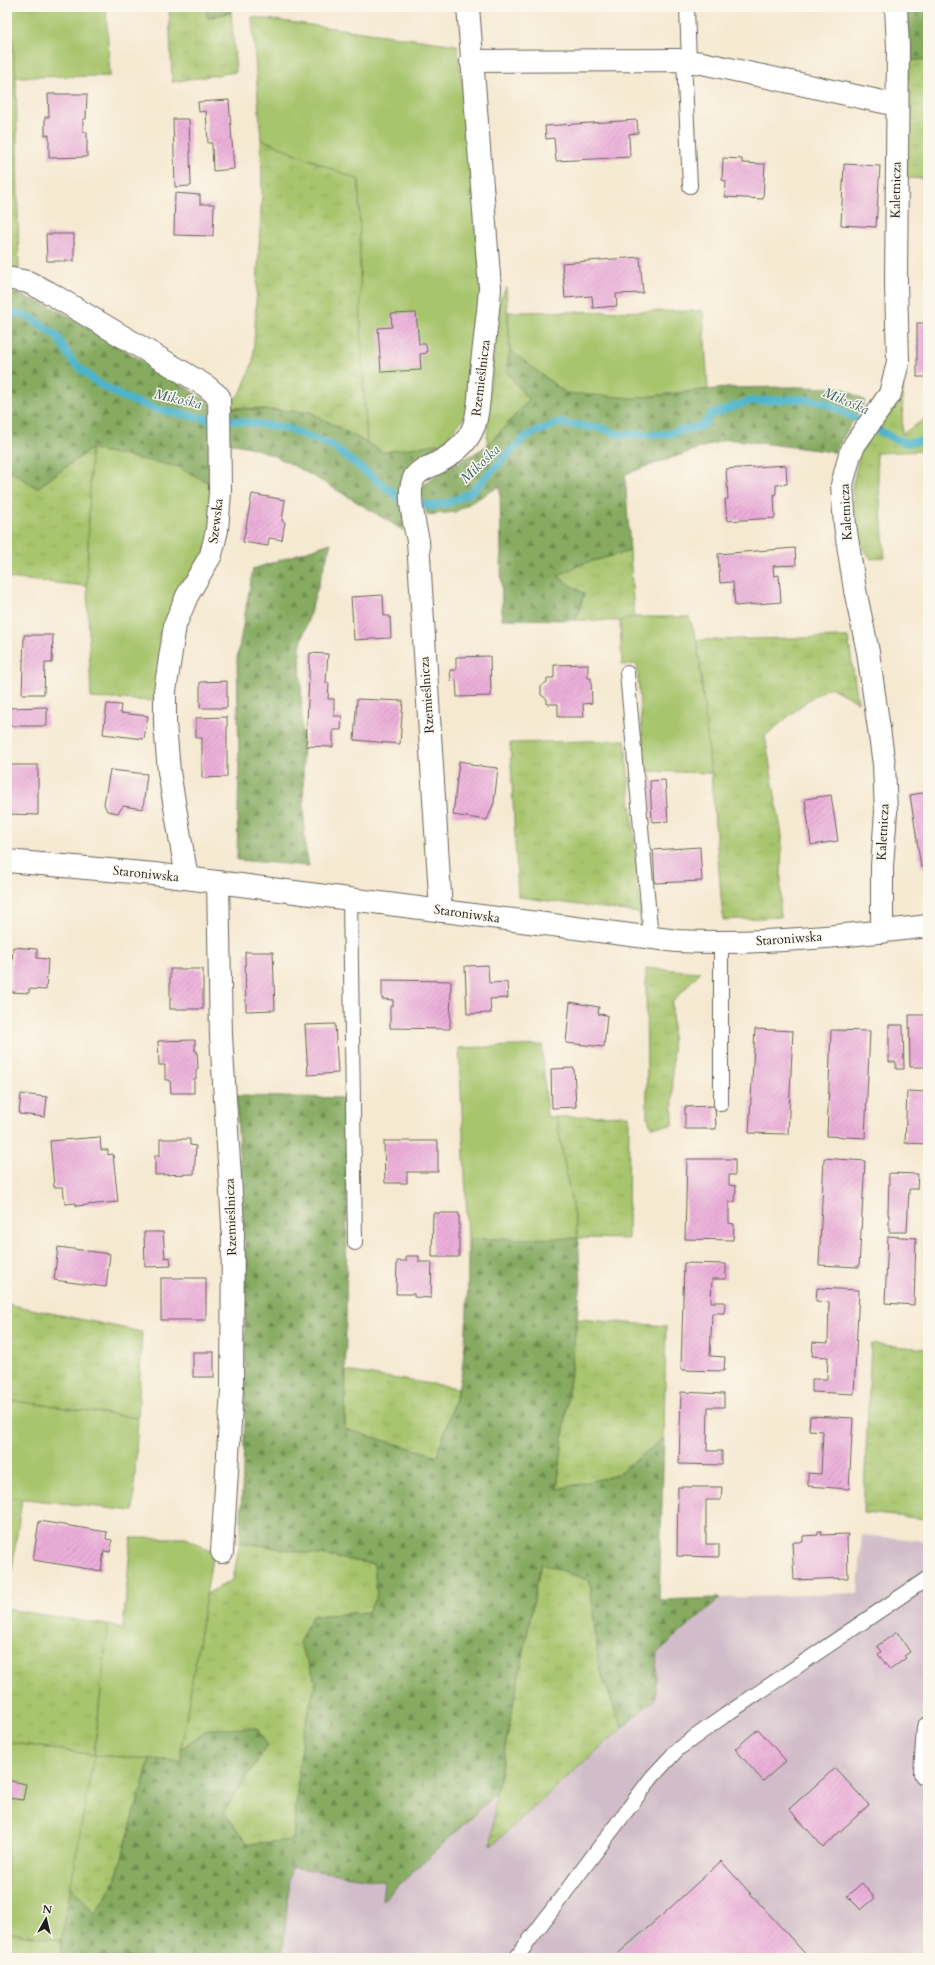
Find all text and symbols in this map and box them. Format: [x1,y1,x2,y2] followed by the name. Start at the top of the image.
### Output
[887,161,906,219] street label: Kaletnicza
[467,338,495,417] street label: Rzemieślnicza
[820,383,872,419] water label: Mikośka
[152,384,204,414] water label: Mikośka
[456,440,504,488] water label: Mikośka
[836,483,856,541] street label: Kaletnicza
[204,497,228,545] street label: Szewska
[415,655,439,734] street label: Rzemieślnicza
[873,803,893,861] street label: Kaletnicza
[112,862,180,886] street label: Staroniwska
[433,900,502,928] street label: Staroniwska
[755,928,823,950] street label: Staroniwska
[221,1178,241,1256] street label: Rzemieślnicza
[26,1899,66,1939] north arrow
[42,1902,54,1918] text: N

